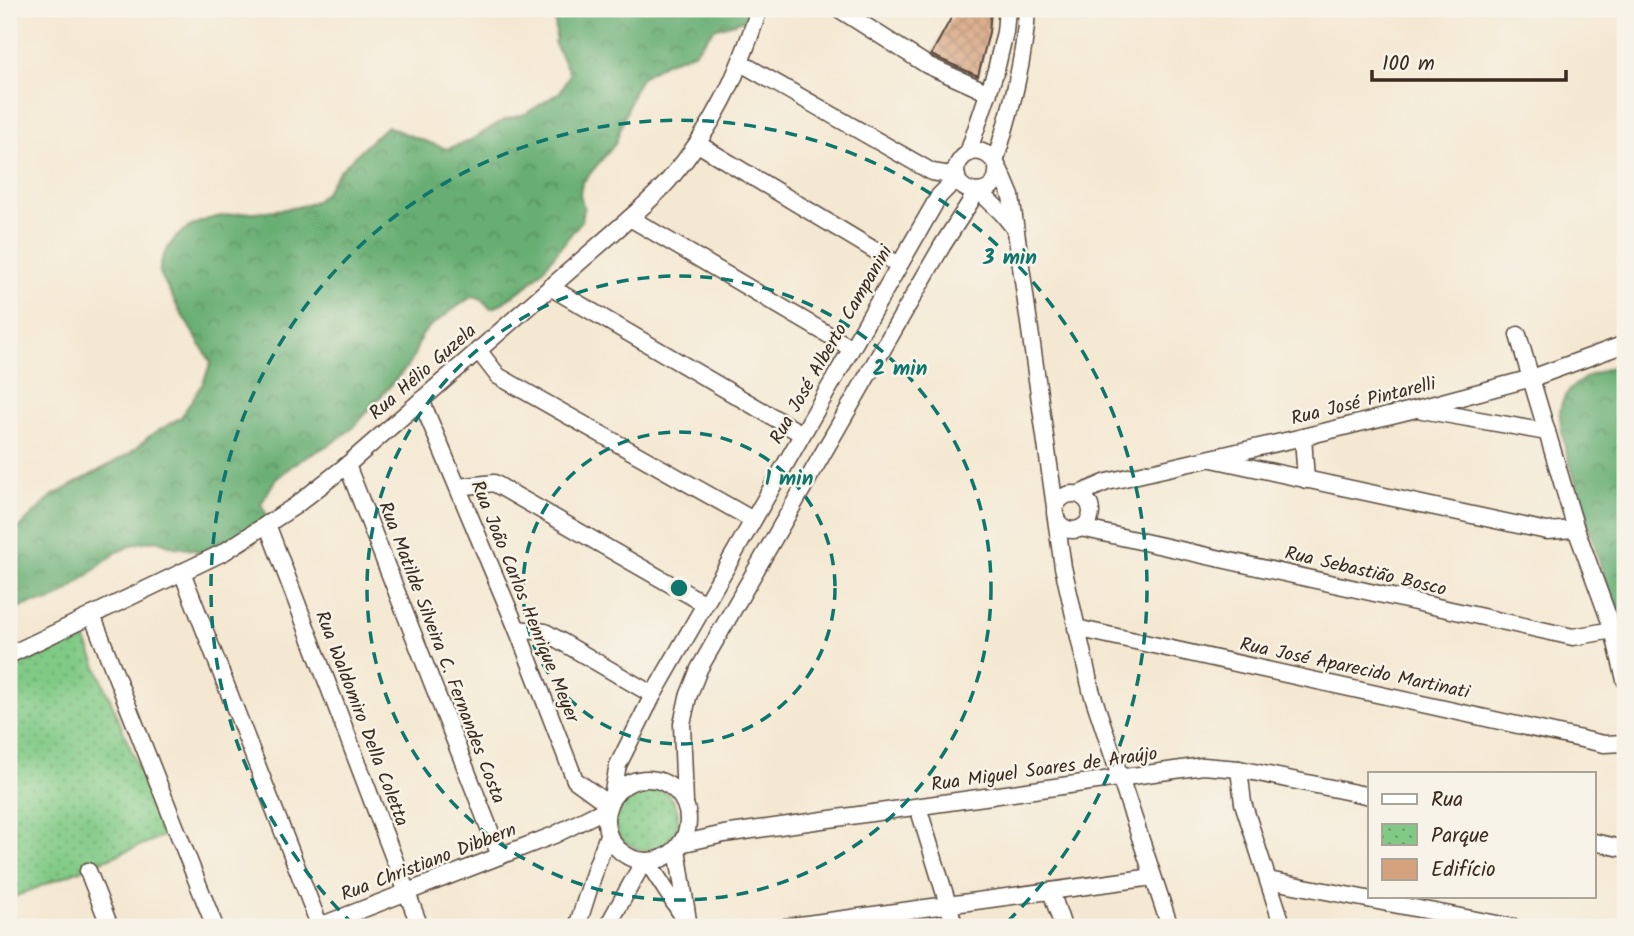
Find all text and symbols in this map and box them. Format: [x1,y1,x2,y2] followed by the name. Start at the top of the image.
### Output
[1372,38,1566,82] scale bar
[1382,48,1435,81] text: 100 m
[762,239,902,450] street label: Rua José Alberto Campanini
[982,242,1037,275] text: 3 min
[363,317,484,428] street label: Rua Hélio Guzela
[873,353,927,386] text: 2 min
[1288,369,1440,434] street label: Rua José Pintarelli
[765,463,813,496] text: 1 min
[462,476,587,729] street label: Rua João Carlos Henrique Meyer
[370,497,513,808] street label: Rua Matilde Silveira C. Fernandes Costa
[1282,539,1449,605] street label: Rua Sebastião Bosco
[667,576,691,600] centre of rings
[306,606,416,831] street label: Rua Waldomiro Della Coletta
[1237,630,1474,708] street label: Rua José Aparecido Martinati
[929,739,1159,801] street label: Rua Miguel Soares de Araújo
[1368,772,1596,898] legend
[1431,784,1463,817] text: Rua
[336,816,521,910] street label: Rua Christiano Dibbern
[1431,820,1489,853] text: Parque
[1431,854,1496,887] text: Edifício

